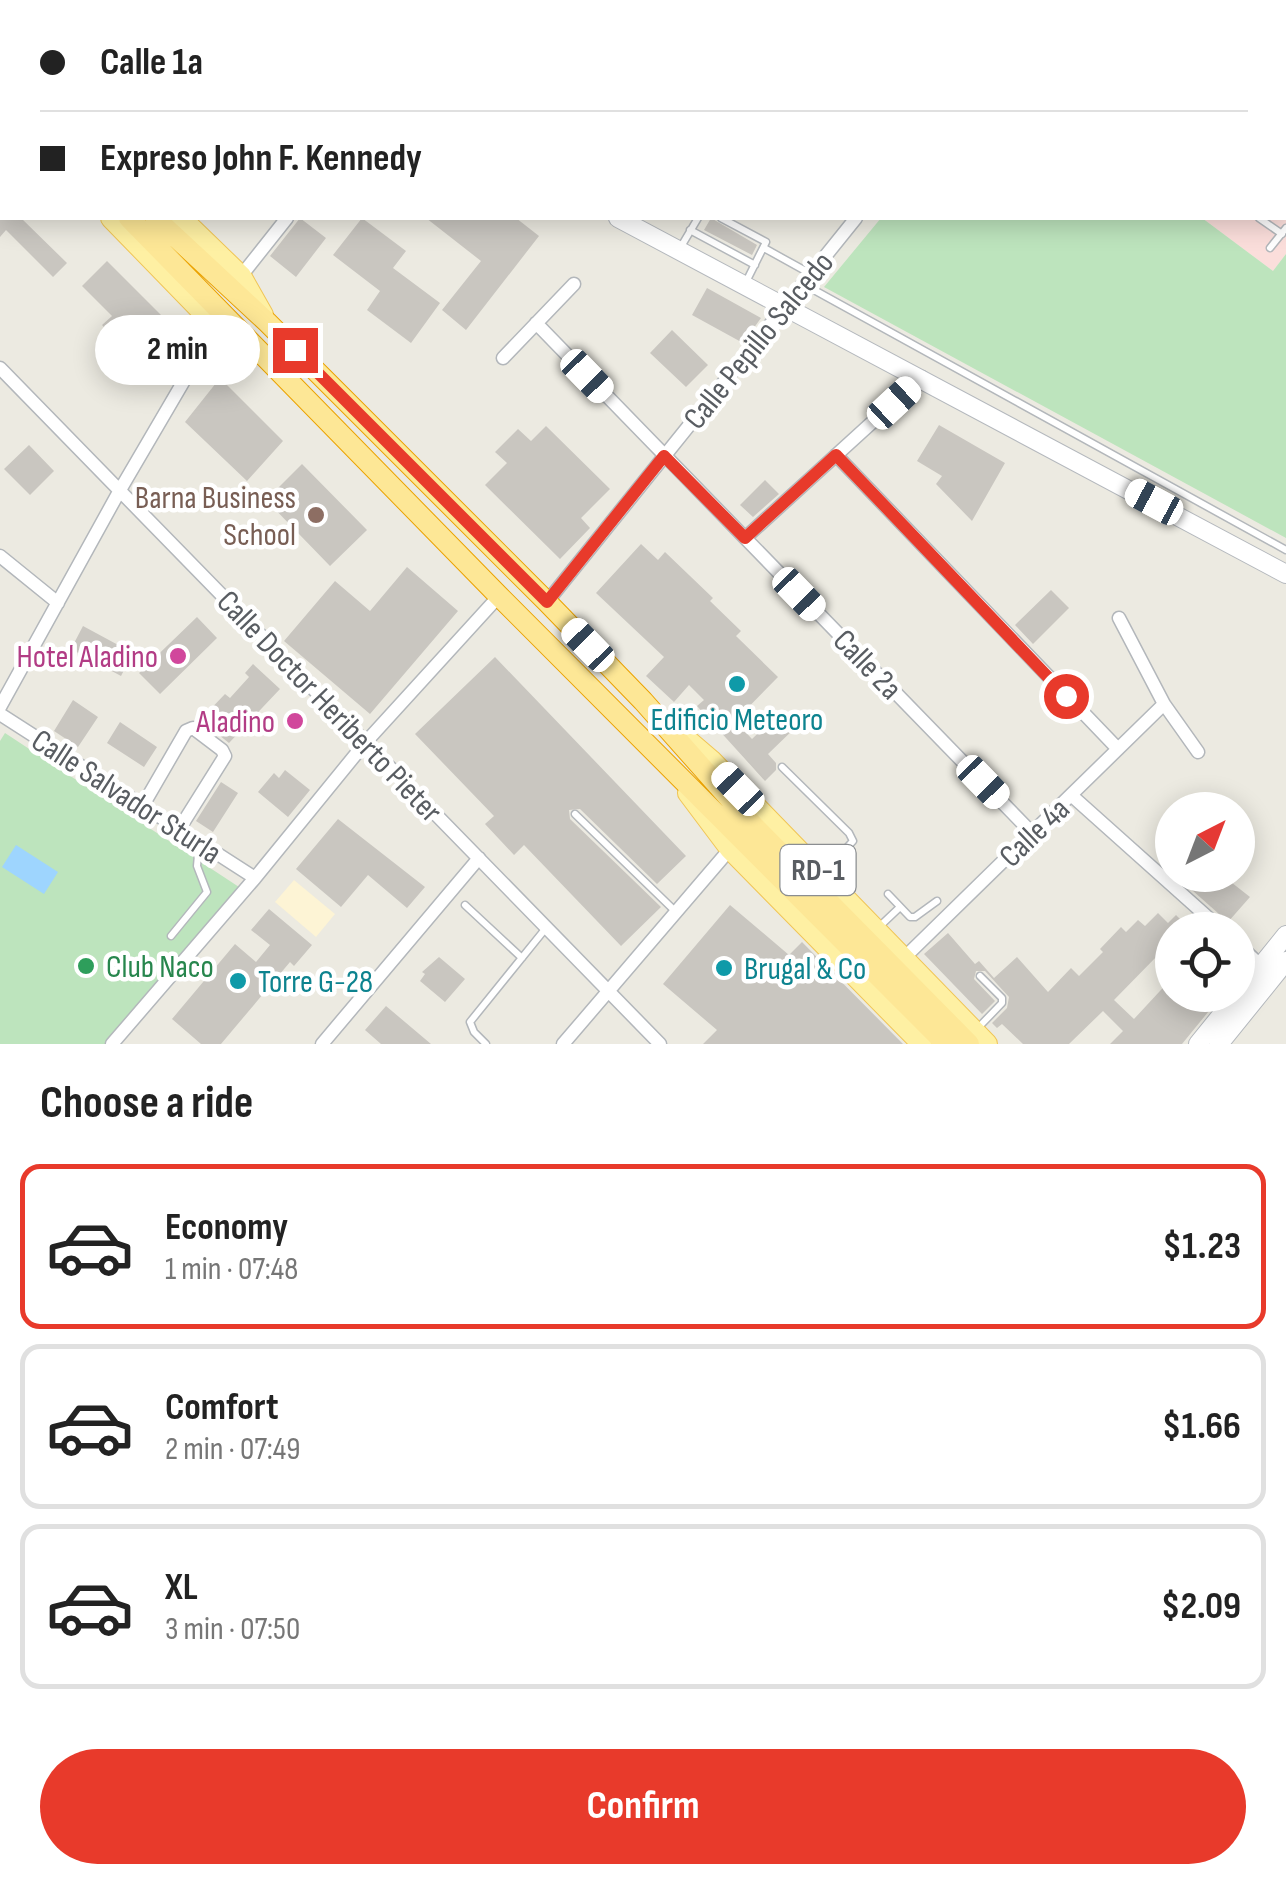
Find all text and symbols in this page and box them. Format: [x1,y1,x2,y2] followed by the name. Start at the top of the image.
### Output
[100,40,203,85] text: Calle 1a
[100,136,422,181] text: Expreso John F. Kennedy
[676,244,843,438] street label: Calle Pepillo Salcedo
[95,315,260,385] callout: 2 min
[273,328,318,373] route end
[147,330,208,369] text: 2 min
[555,344,619,408] car
[862,372,926,434] car
[1120,475,1188,529] car
[135,479,296,555] place label: Barna Business School
[305,504,327,526] marker: Barna Business School
[767,562,831,626] car
[208,583,450,831] street label: Calle Doctor Heriberto Pieter
[556,613,620,677] car
[824,622,910,708] street label: Calle 2a
[16,638,158,677] place label: Hotel Aladino
[167,645,189,667] marker: Hotel Aladino
[726,673,748,695] marker: Edificio Meteoro
[1044,674,1089,719] route start
[651,701,823,740] place label: Edificio Meteoro
[195,703,275,742] place label: Aladino
[284,710,306,732] marker: Aladino
[24,721,228,873] street label: Calle Salvador Sturla
[951,750,1015,814] car
[706,757,770,821] car
[992,790,1078,876] street label: Calle 4a
[1155,792,1255,892] north arrow
[1155,792,1255,1012] map controls
[780,845,856,895] road number: RD-1
[1155,912,1255,1012] button: locate
[106,948,214,987] place label: Club Naco
[744,950,866,989] place label: Brugal & Co
[75,955,97,977] marker: Club Naco
[713,957,735,979] marker: Brugal & Co
[258,963,373,1002] place label: Torre G-28
[227,970,249,992] marker: Torre G-28
[40,1076,253,1131] text: Choose a ride
[45,1202,135,1292] icon: car
[165,1205,288,1250] text: Economy
[1163,1224,1241,1269] text: $1.23
[165,1250,298,1289] text: 1 min · 07:48
[45,1382,135,1472] icon: car
[165,1385,279,1430] text: Comfort
[1162,1404,1241,1449] text: $1.66
[165,1430,300,1469] text: 2 min · 07:49
[45,1562,135,1652] icon: car
[165,1565,198,1610] text: XL
[1161,1584,1241,1629] text: $2.09
[165,1610,300,1649] text: 3 min · 07:50
[40,1749,1246,1864] button: Confirm

